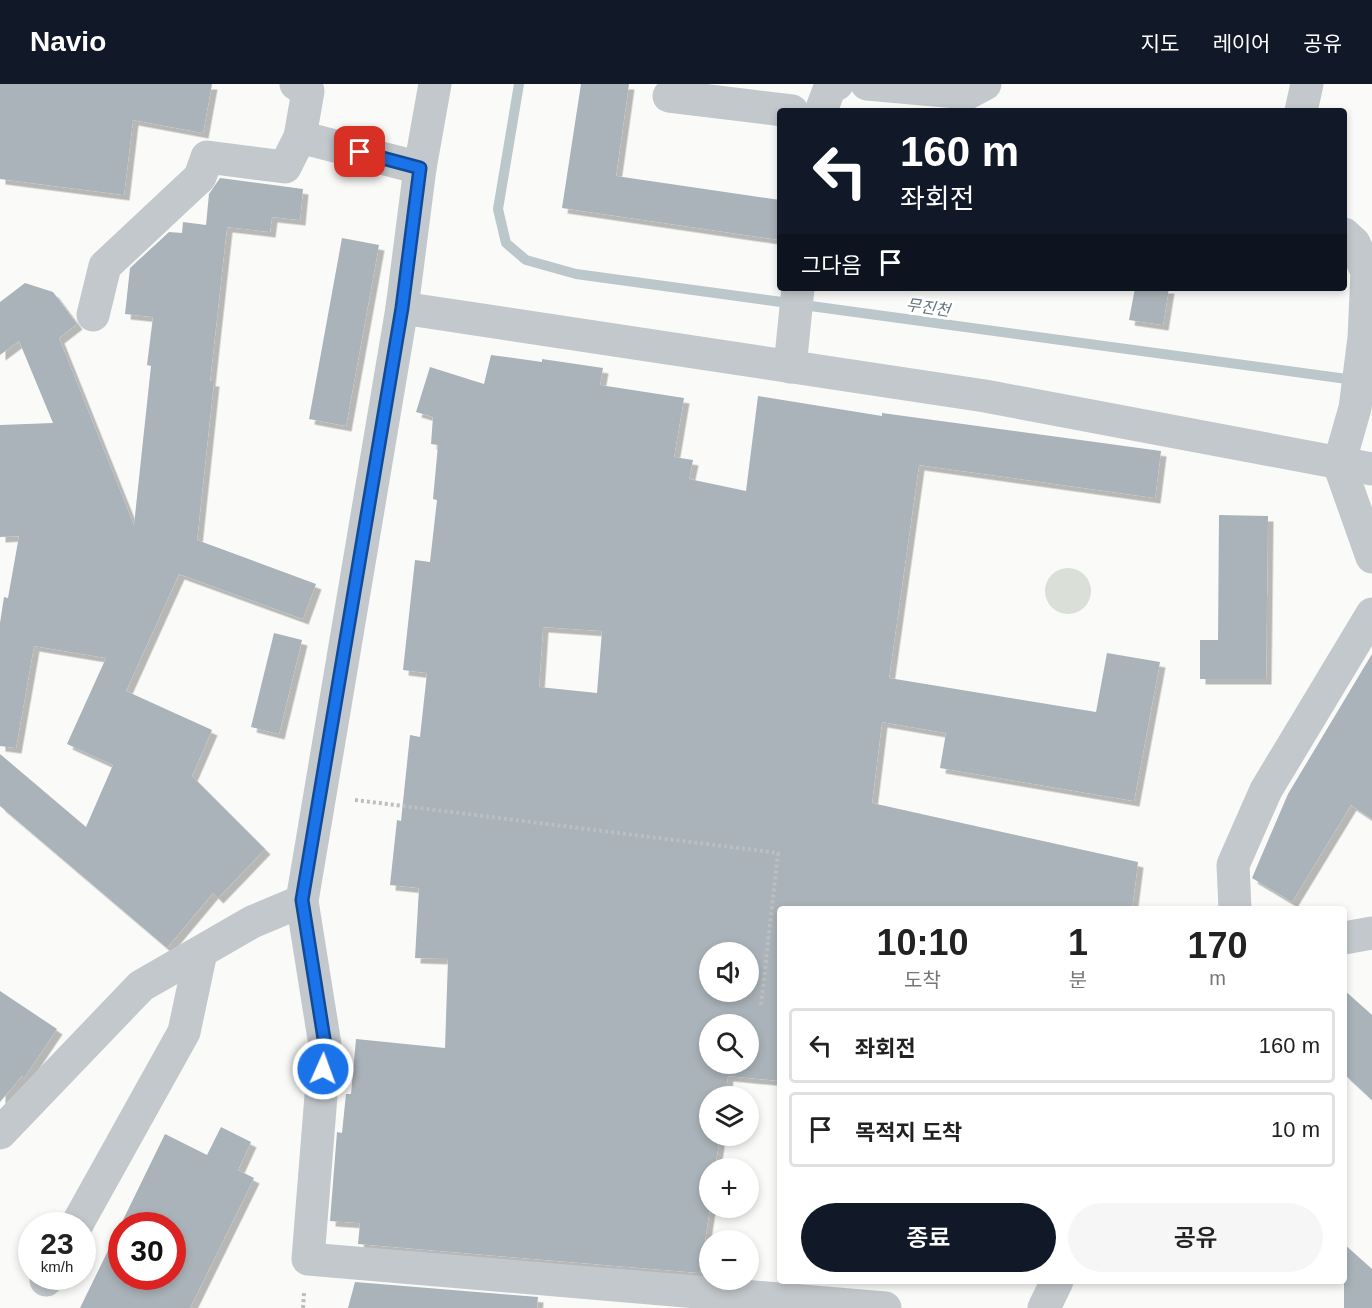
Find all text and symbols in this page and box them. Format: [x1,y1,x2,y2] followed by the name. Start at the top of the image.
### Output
[30,26,106,57] text: Navio
[1141,32,1179,55] text: 지도
[1212,32,1270,55] text: 레이어
[1303,32,1342,55] text: 공유
[334,126,385,177] pin
[900,128,1019,175] text: 160 m
[801,132,879,210] icon: left
[343,135,376,168] icon: arrive
[900,184,975,214] text: 좌회전
[874,246,907,279] icon: arrive
[801,253,862,278] text: 그다음
[905,296,953,319] water label: 무진천
[876,922,969,963] text: 10:10
[1068,922,1088,963] text: 1
[1187,925,1248,966] text: 170
[699,942,759,1290] map controls
[699,942,759,1002] button: sound
[1209,967,1226,989] text: m
[904,969,941,991] text: 도착
[1069,969,1087,991] text: 분
[699,1014,759,1074] button: search
[804,1029,837,1062] icon: left
[1259,1033,1320,1058] text: 160 m
[855,1036,916,1061] text: 좌회전
[291,1037,355,1101] position arrow
[699,1086,759,1146] button: layers
[804,1113,837,1146] icon: arrive
[1271,1117,1320,1142] text: 10 m
[855,1120,962,1145] text: 목적지 도착
[699,1158,759,1218] button: +
[801,1203,1056,1272] button: 종료
[1068,1203,1323,1272] button: 공유
[108,1212,186,1290] speed limit sign: 30
[40,1227,74,1260] text: 23
[699,1230,759,1290] button: −
[41,1258,73,1275] text: km/h

